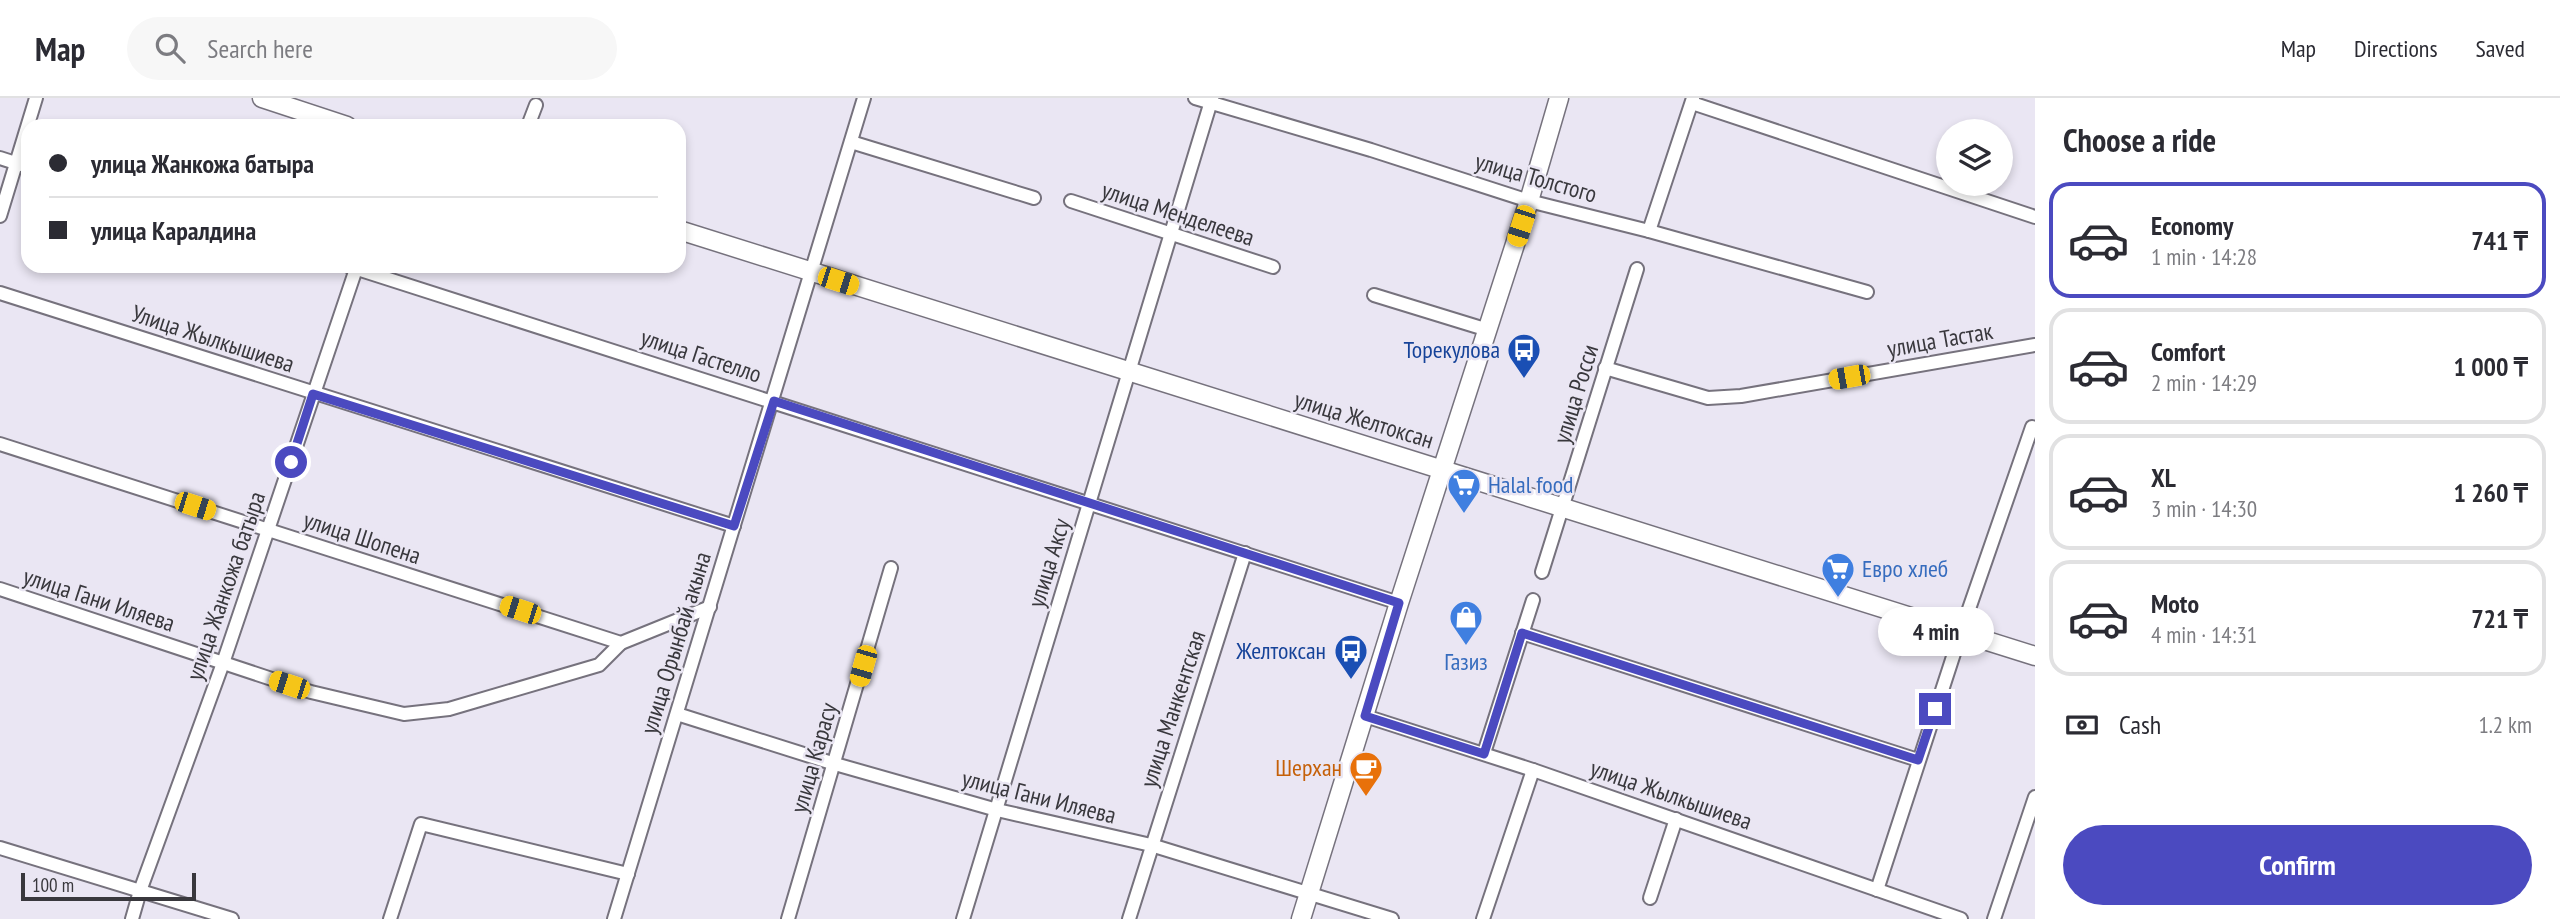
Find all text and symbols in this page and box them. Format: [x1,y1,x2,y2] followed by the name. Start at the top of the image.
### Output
[127,17,617,80] search box
[35,27,85,70] text: Map
[151,29,189,67] icon: search
[207,32,313,65] text: Search here
[2281,33,2316,64] text: Map
[2354,33,2438,64] text: Directions
[2476,33,2525,64] text: Saved
[1936,119,2013,196] map controls
[1936,119,2013,196] button: layers
[2063,119,2216,161] text: Choose a ride
[1472,145,1601,210] street label: улица Толстого
[91,147,314,180] text: улица Жанкожа батыра
[1098,174,1258,253] street label: улица Менделеева
[1505,203,1538,249] car
[2067,209,2130,272] icon: car
[2151,209,2233,242] text: Economy
[91,214,256,247] text: улица Каралдина
[2471,224,2528,257] text: 741 ₸
[2151,242,2257,271] text: 1 min · 14:28
[815,265,862,297] car
[128,298,298,379] street label: Улица Жылкышиева
[1885,315,1996,364] street label: улица Тастак
[637,321,766,390] street label: улица Гастелло
[1505,331,1543,380] bus stop icon: Торекулова
[1404,334,1500,365] place label: Торекулова
[2067,335,2130,398] icon: car
[2151,335,2225,368] text: Comfort
[1546,341,1605,447] street label: улица Росси
[2453,350,2528,383] text: 1 000 ₸
[1827,363,1872,391] car
[2151,368,2257,397] text: 2 min · 14:29
[1291,384,1438,455] street label: улица Желтоксан
[275,446,307,478] route start
[2067,461,2130,524] icon: car
[2151,461,2176,494] text: XL
[1445,466,1483,515] supermarket icon: Halal food
[1488,469,1573,500] place label: Halal food
[2453,476,2528,509] text: 1 260 ₸
[179,487,272,684] street label: улица Жанкожа батыра
[172,490,219,522] car
[2151,494,2257,523] text: 3 min · 14:30
[299,504,425,571] street label: улица Шопена
[1020,515,1077,611] street label: улица Аксу
[633,548,718,738] street label: улица Орынбай акына
[1819,550,1857,599] supermarket icon: Евро хлеб
[1862,553,1948,584] place label: Евро хлеб
[19,560,179,639] street label: улица Гани Иляева
[2067,587,2130,650] icon: car
[2151,587,2199,620] text: Moto
[497,594,544,626] car
[1447,598,1485,647] shop icon: Газиз
[2471,602,2528,635] text: 721 ₸
[1877,608,1993,656] callout: 4 min
[1913,617,1959,646] text: 4 min
[2151,620,2257,649] text: 4 min · 14:31
[1133,626,1212,791] street label: улица Манкентская
[1332,632,1370,681] bus stop icon: Желтоксан
[1235,635,1326,666] place label: Желтоксан
[848,643,879,689] car
[1444,646,1488,677] place label: Газиз
[266,669,313,701] car
[1919,693,1951,725] route end
[783,699,844,816] street label: улица Карасу
[2063,706,2101,744] icon: cash
[2119,708,2161,741] text: Cash
[2478,710,2532,739] text: 1.2 km
[1347,749,1385,798] cafe icon: Шерхан
[1275,752,1342,783] place label: Шерхан
[1586,752,1756,837] street label: улица Жылкышиева
[959,762,1119,831] street label: улица Гани Иляева
[2063,825,2532,905] button: Confirm
[21,870,196,902] scale bar
[32,873,74,897] text: 100 m

